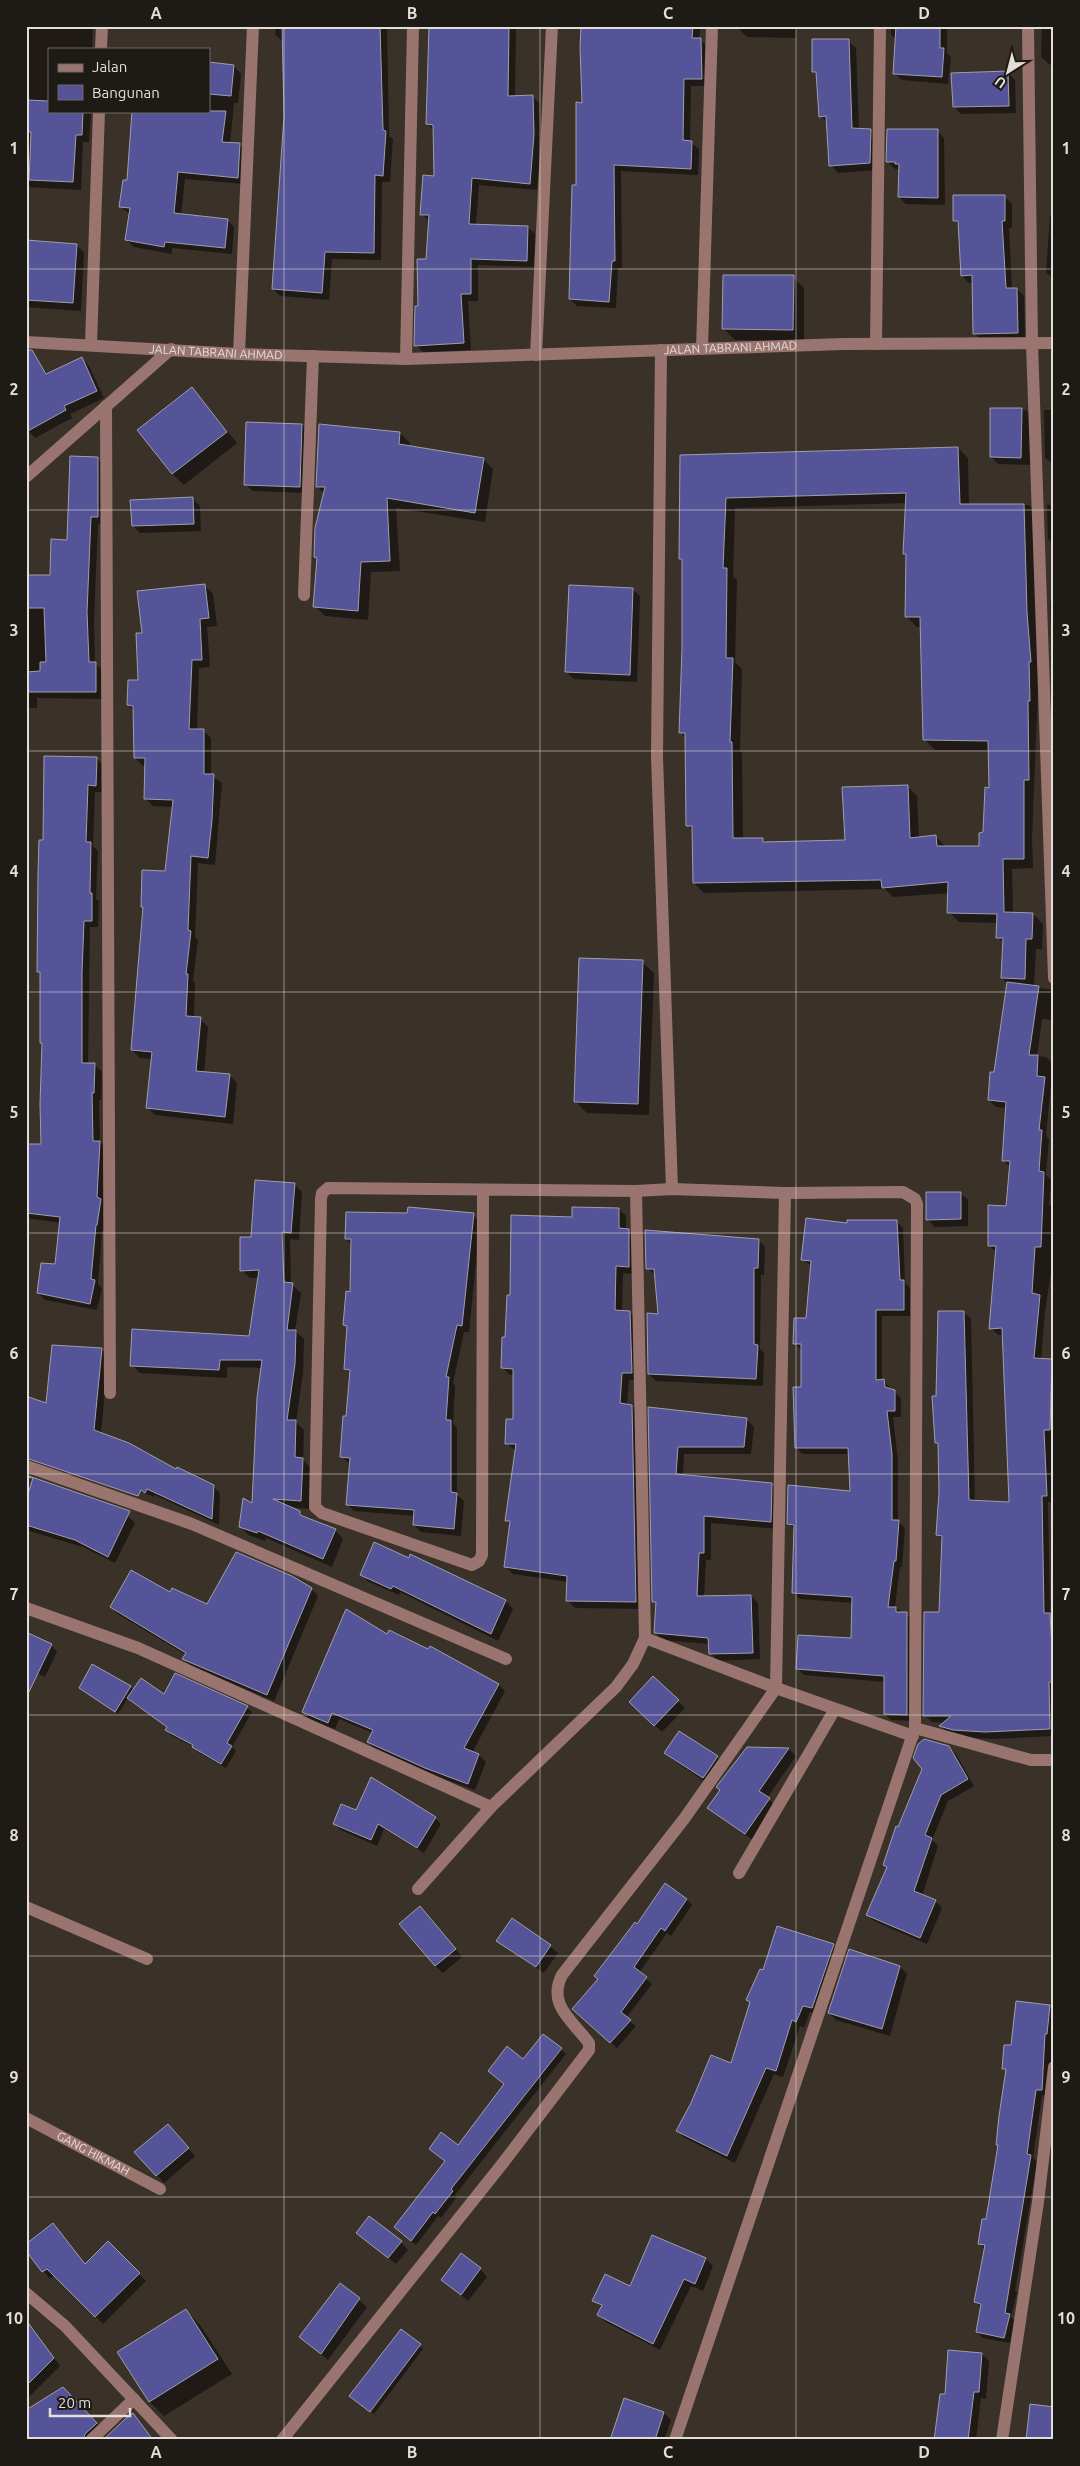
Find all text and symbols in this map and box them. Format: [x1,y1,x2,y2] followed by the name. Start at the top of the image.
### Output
[150,4,162,22] text: A
[407,4,417,22] text: B
[663,4,673,22] text: C
[918,4,930,22] text: D
[48,48,210,112] legend
[982,48,1032,98] north arrow
[92,58,127,75] text: Jalan
[992,73,1009,92] text: U
[92,84,160,101] text: Bangunan
[9,139,19,157] text: 1
[1061,139,1071,157] text: 1
[663,339,797,356] street label: JALAN TABRANI AHMAD
[149,342,283,361] street label: JALAN TABRANI AHMAD
[9,380,19,398] text: 2
[1061,380,1071,398] text: 2
[9,621,19,639] text: 3
[1061,621,1071,639] text: 3
[9,862,19,880] text: 4
[1061,862,1071,880] text: 4
[9,1103,19,1121] text: 5
[1061,1103,1071,1121] text: 5
[9,1344,19,1362] text: 6
[1061,1344,1071,1362] text: 6
[9,1585,19,1603] text: 7
[1061,1585,1071,1603] text: 7
[9,1826,19,1844] text: 8
[1061,1826,1071,1844] text: 8
[9,2068,19,2086] text: 9
[1061,2068,1071,2086] text: 9
[55,2129,132,2178] street label: GANG HIKMAH
[5,2309,23,2327] text: 10
[1057,2309,1075,2327] text: 10
[50,2386,130,2418] scale bar
[58,2394,91,2411] text: 20 m
[150,2443,162,2461] text: A
[407,2443,417,2461] text: B
[663,2443,673,2461] text: C
[918,2443,930,2461] text: D

